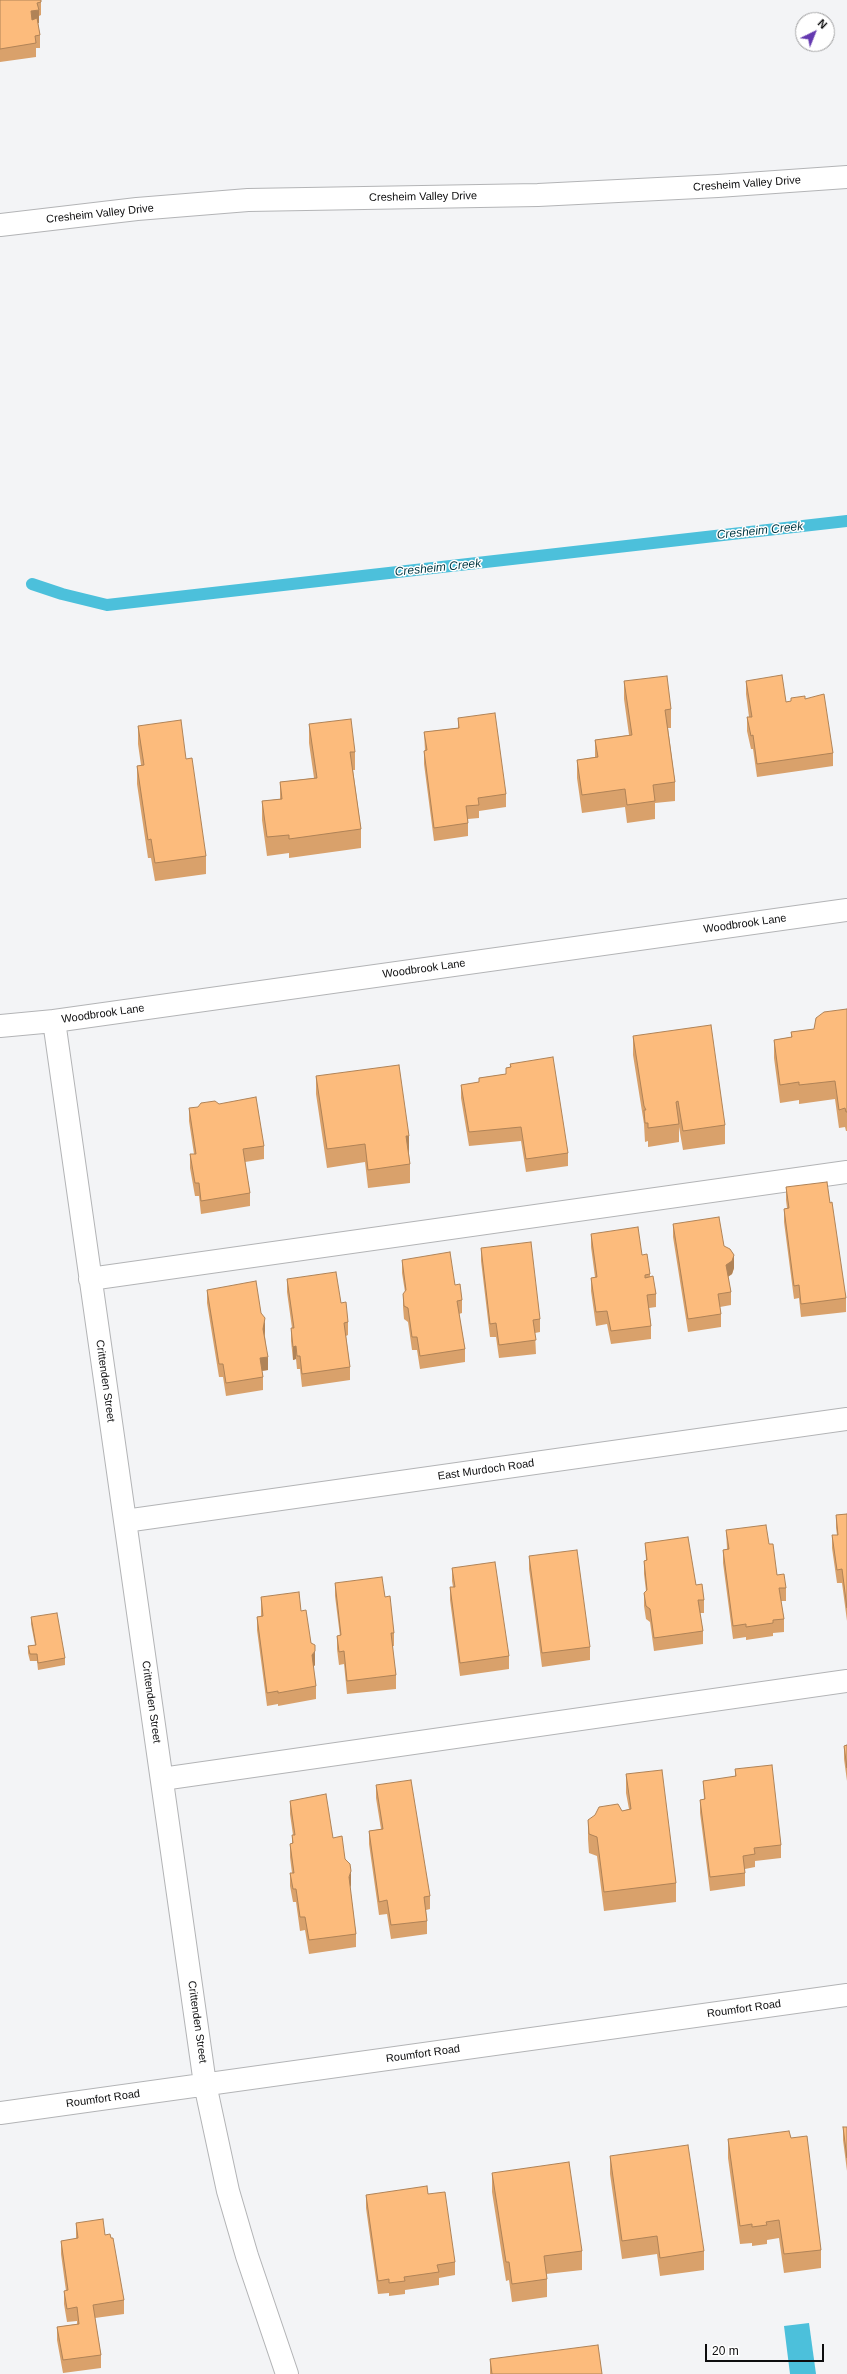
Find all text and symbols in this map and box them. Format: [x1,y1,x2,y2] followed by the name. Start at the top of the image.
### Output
[795,12,835,52] north arrow
[815,17,829,31] text: N
[693,174,801,194] street label: Cresheim Valley Drive
[369,189,477,205] street label: Cresheim Valley Drive
[46,202,154,226] street label: Cresheim Valley Drive
[716,519,804,543] water label: Cresheim Creek
[394,556,482,580] water label: Cresheim Creek
[703,912,787,936] street label: Woodbrook Lane
[382,957,466,981] street label: Woodbrook Lane
[61,1002,145,1026] street label: Woodbrook Lane
[93,1339,117,1423] street label: Crittenden Street
[437,1457,535,1483] street label: East Murdoch Road
[139,1660,163,1744] street label: Crittenden Street
[185,1980,209,2064] street label: Crittenden Street
[706,1997,782,2021] street label: Roumfort Road
[385,2042,461,2066] street label: Roumfort Road
[65,2087,141,2111] street label: Roumfort Road
[707,2336,826,2362] scale bar
[712,2344,739,2358] text: 20 m

